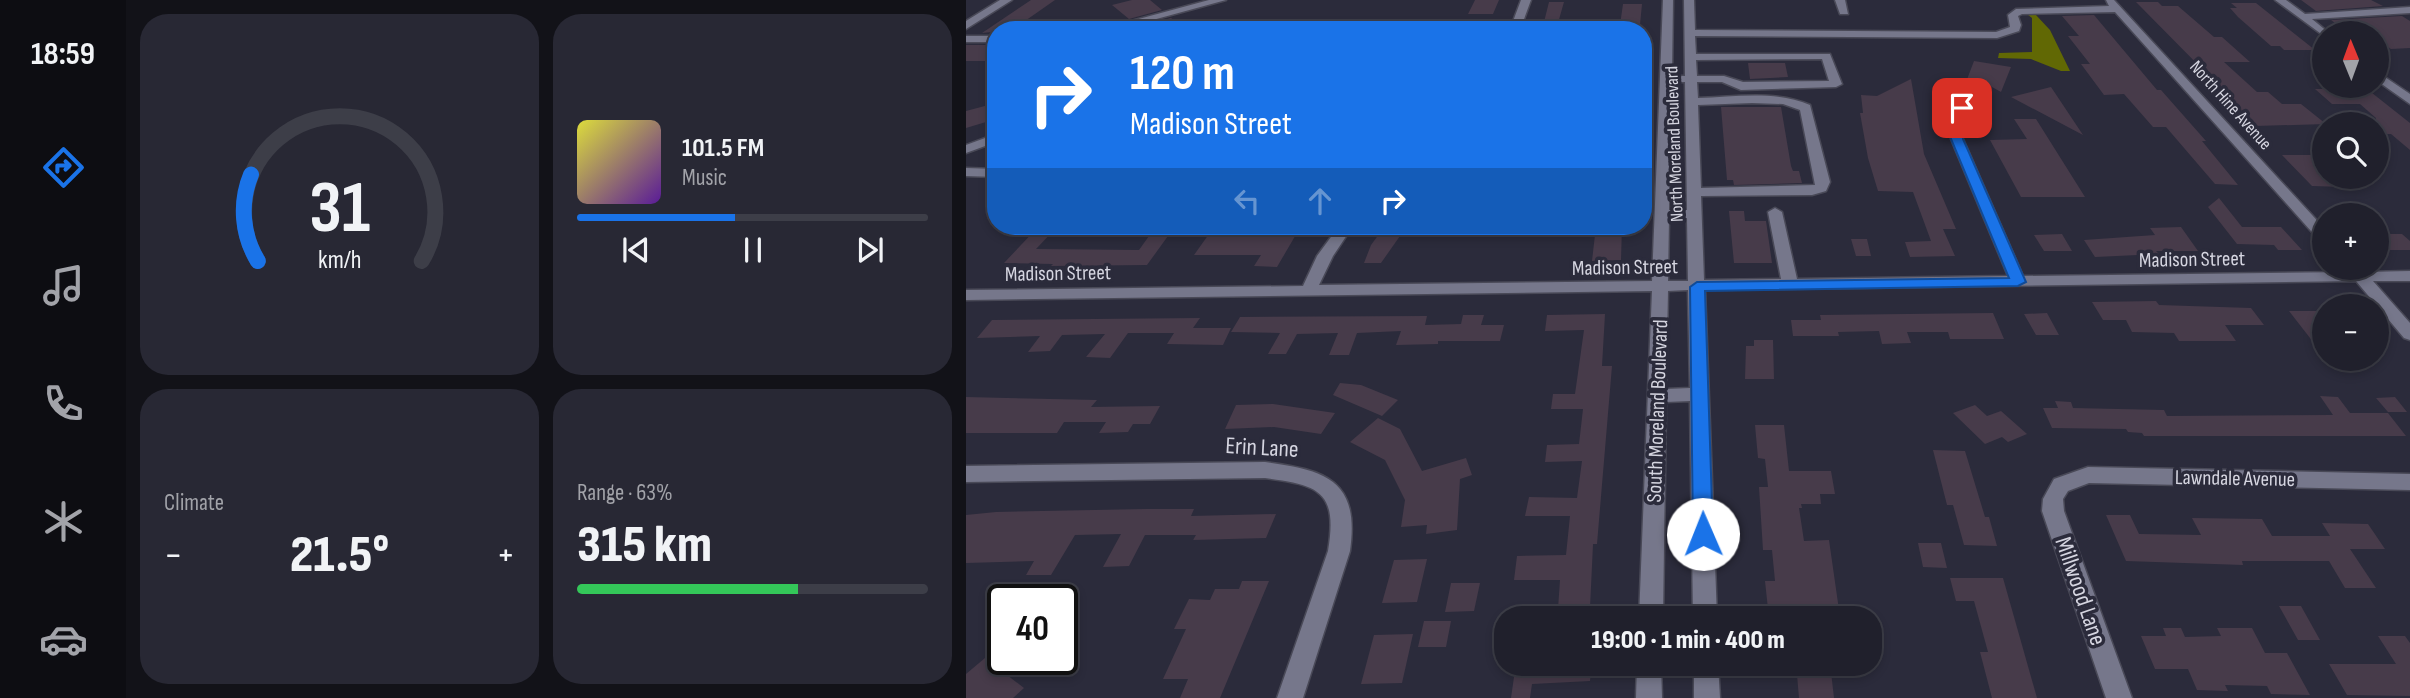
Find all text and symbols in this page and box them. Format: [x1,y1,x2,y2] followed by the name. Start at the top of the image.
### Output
[2312,21,2389,98] north arrow
[2312,21,2389,371] map controls
[31,35,95,74] text: 18:59
[1130,45,1235,104] text: 120 m
[1015,49,1106,140] icon: right
[2185,57,2276,154] street label: North Hine Avenue
[1661,66,1688,222] street label: North Moreland Boulevard
[1932,78,1992,138] pin
[1943,89,1981,127] icon: arrive
[1130,105,1292,144] text: Madison Street
[2312,112,2389,189] button: search
[682,133,764,164] text: 101.5 FM
[39,143,88,192] icon: directions
[682,164,727,192] text: Music
[309,165,370,253] text: 31
[1228,182,1266,220] icon: left
[1301,182,1339,220] icon: ahead
[1374,182,1412,220] icon: right
[2312,203,2389,280] button: +
[617,231,655,269] icon: previous
[734,231,772,269] icon: pause
[851,231,889,269] icon: next
[318,245,361,276] text: km/h
[2139,246,2245,273] street label: Madison Street
[1572,254,1678,281] street label: Madison Street
[1005,260,1111,287] street label: Madison Street
[39,261,88,310] icon: music
[2312,294,2389,371] button: −
[1642,319,1673,503] street label: South Moreland Boulevard
[39,379,88,428] icon: phone
[1225,431,1299,464] street label: Erin Lane
[2175,465,2295,492] street label: Lawndale Avenue
[577,479,673,507] text: Range · 63%
[164,489,224,517] text: Climate
[39,497,88,546] icon: climate
[1666,497,1740,571] position arrow
[577,514,712,577] text: 315 km
[290,524,389,587] text: 21.5°
[164,533,183,578] text: −
[496,533,515,578] text: +
[2048,533,2113,649] street label: Millwood Lane
[987,584,1078,675] speed limit sign: 40
[39,615,88,664] icon: car
[1591,625,1785,656] text: 19:00 · 1 min · 400 m

